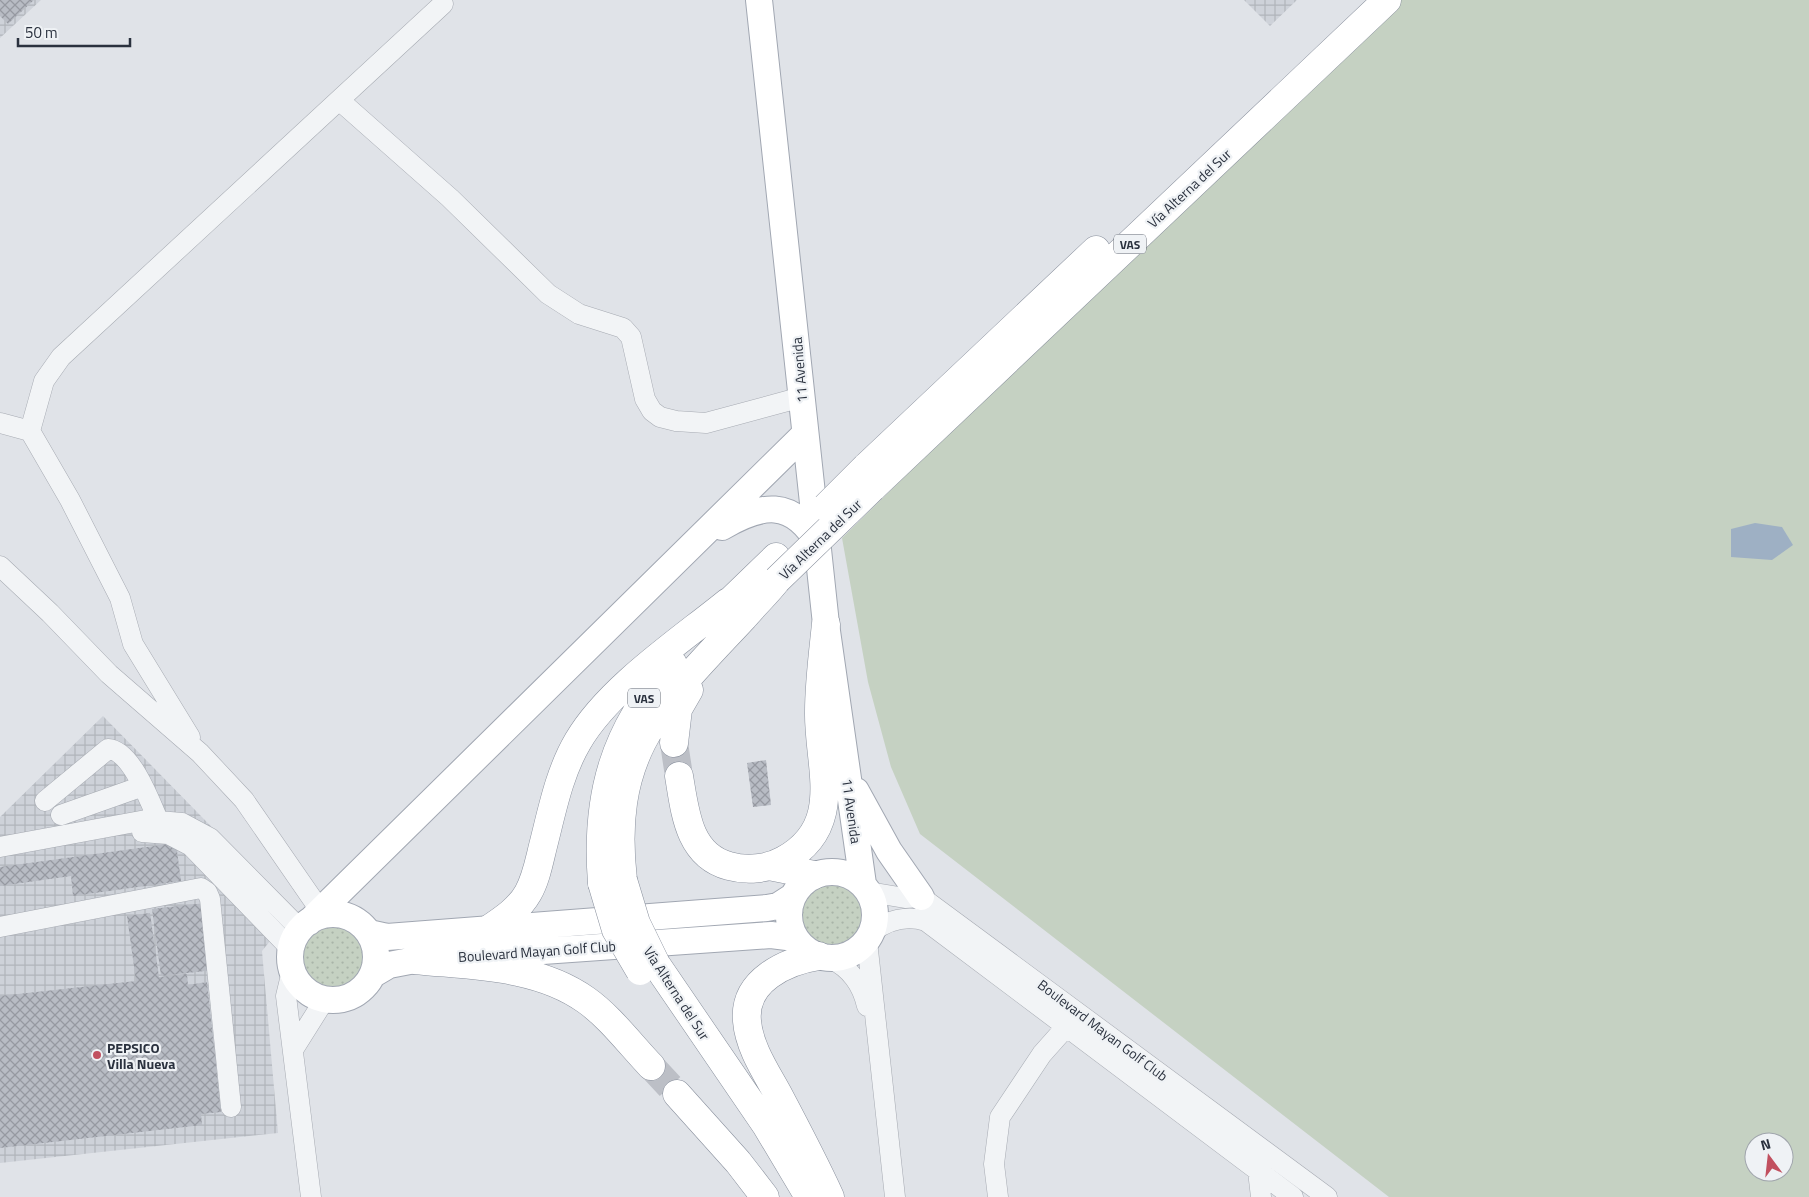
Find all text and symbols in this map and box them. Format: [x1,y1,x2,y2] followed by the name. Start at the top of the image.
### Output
[18,15,130,47] scale bar
[25,21,58,44] text: 50 m
[1142,143,1236,233] street label: Vía Alterna del Sur
[1114,234,1146,253] road number: VAS
[786,336,812,404] street label: 11 Avenida
[774,494,866,584] street label: Vía Alterna del Sur
[628,688,660,708] road number: VAS
[837,777,867,845] street label: 11 Avenida
[457,935,617,967] street label: Boulevard Mayan Golf Club
[639,942,715,1044] street label: Vía Alterna del Sur
[1034,974,1172,1086] street label: Boulevard Mayan Golf Club
[107,1037,175,1074] place label: PEPSICO Villa Nueva
[91,1049,103,1061] marker: PEPSICO Villa Nueva
[1744,1132,1794,1182] north arrow
[1758,1133,1773,1155] text: N

